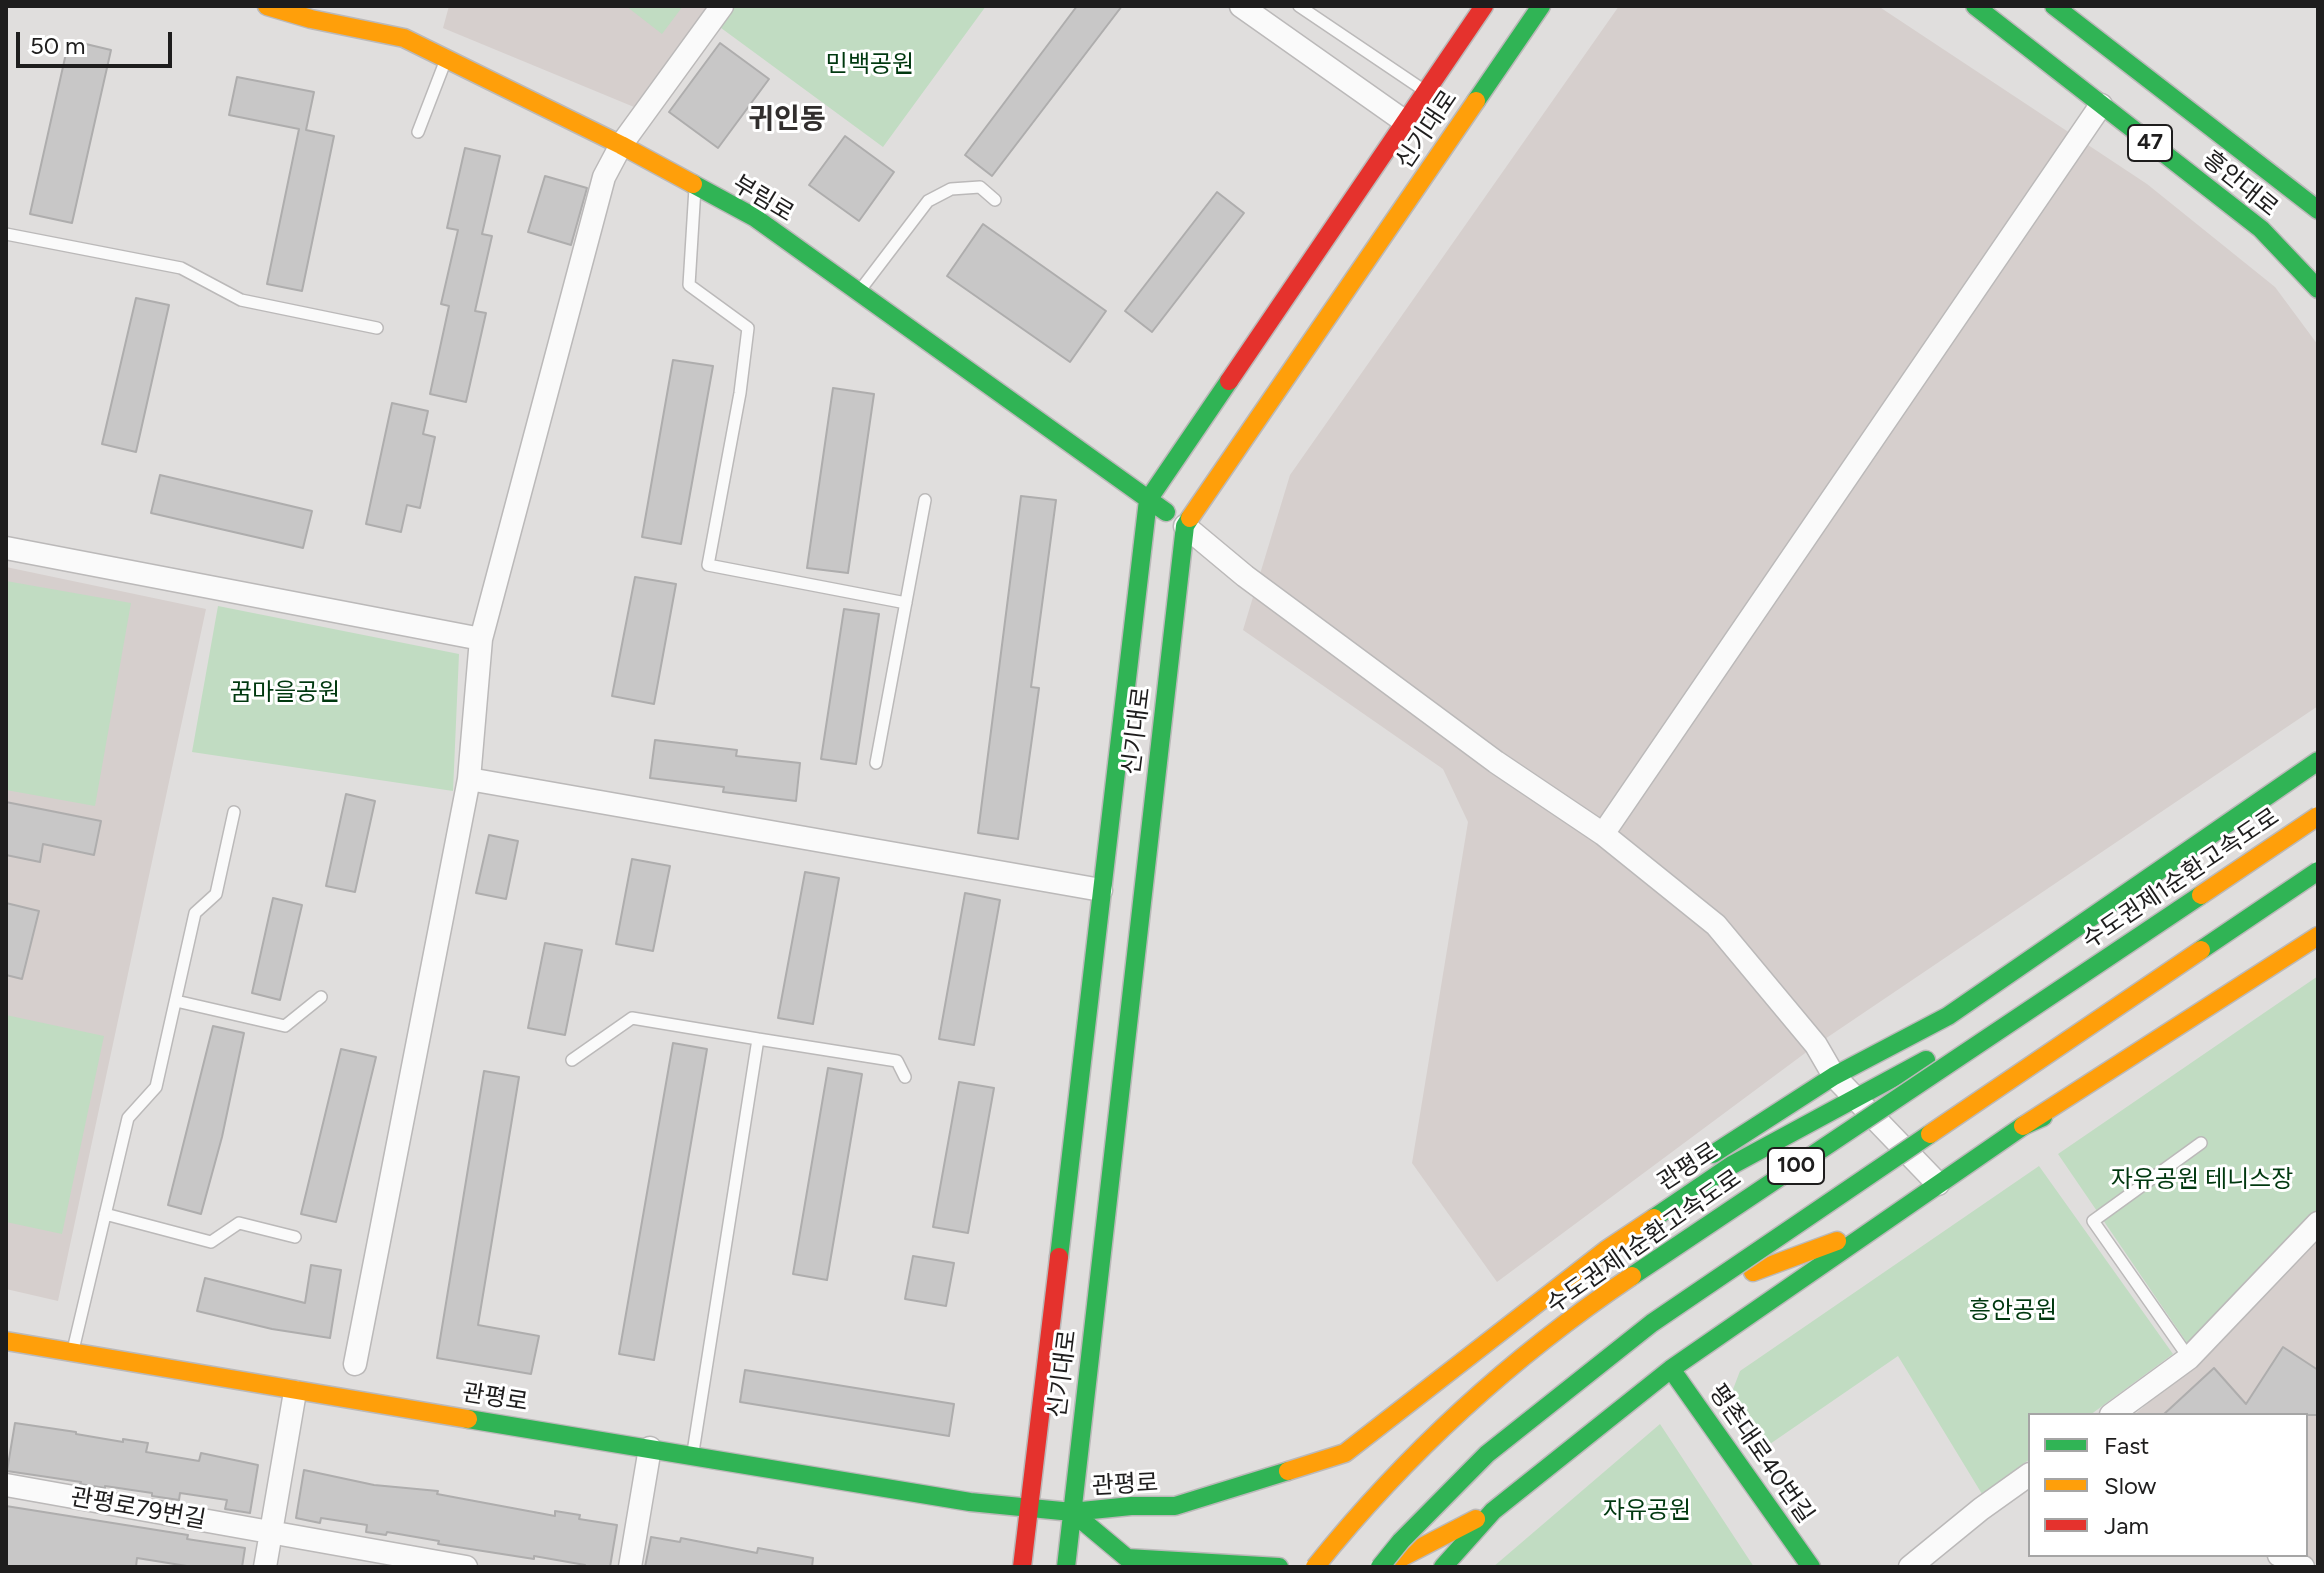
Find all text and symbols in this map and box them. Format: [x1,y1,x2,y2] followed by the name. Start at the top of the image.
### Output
[20,16,176,66] scale bar
[30,31,86,60] text: 50 m
[826,51,914,79] park label: 민백공원
[1390,85,1464,175] street label: 신기대로
[748,103,826,137] district label: 귀인동
[2128,125,2172,161] road number: 47
[2197,145,2283,223] street label: 흥안대로
[727,170,799,228] street label: 부림로
[230,679,340,707] park label: 꿈마을공원
[1117,685,1157,777] street label: 신기대로
[2077,803,2285,955] street label: 수도권제1순환고속도로
[1652,1137,1724,1197] street label: 관평로
[1768,1148,1824,1184] road number: 100
[1541,1164,1747,1320] street label: 수도권제1순환고속도로
[2111,1166,2293,1194] park label: 자유공원 테니스장
[1969,1297,2057,1325] park label: 흥안공원
[1043,1328,1083,1420] street label: 신기대로
[460,1379,530,1417] street label: 관평로
[1703,1379,1819,1529] street label: 평촌대로40번길
[2028,1413,2308,1557] legend
[2104,1431,2149,1460] text: Fast
[1091,1469,1159,1501] street label: 관평로
[2104,1471,2156,1500] text: Slow
[68,1483,208,1535] street label: 관평로79번길
[1603,1497,1691,1525] park label: 자유공원
[2104,1511,2149,1540] text: Jam

